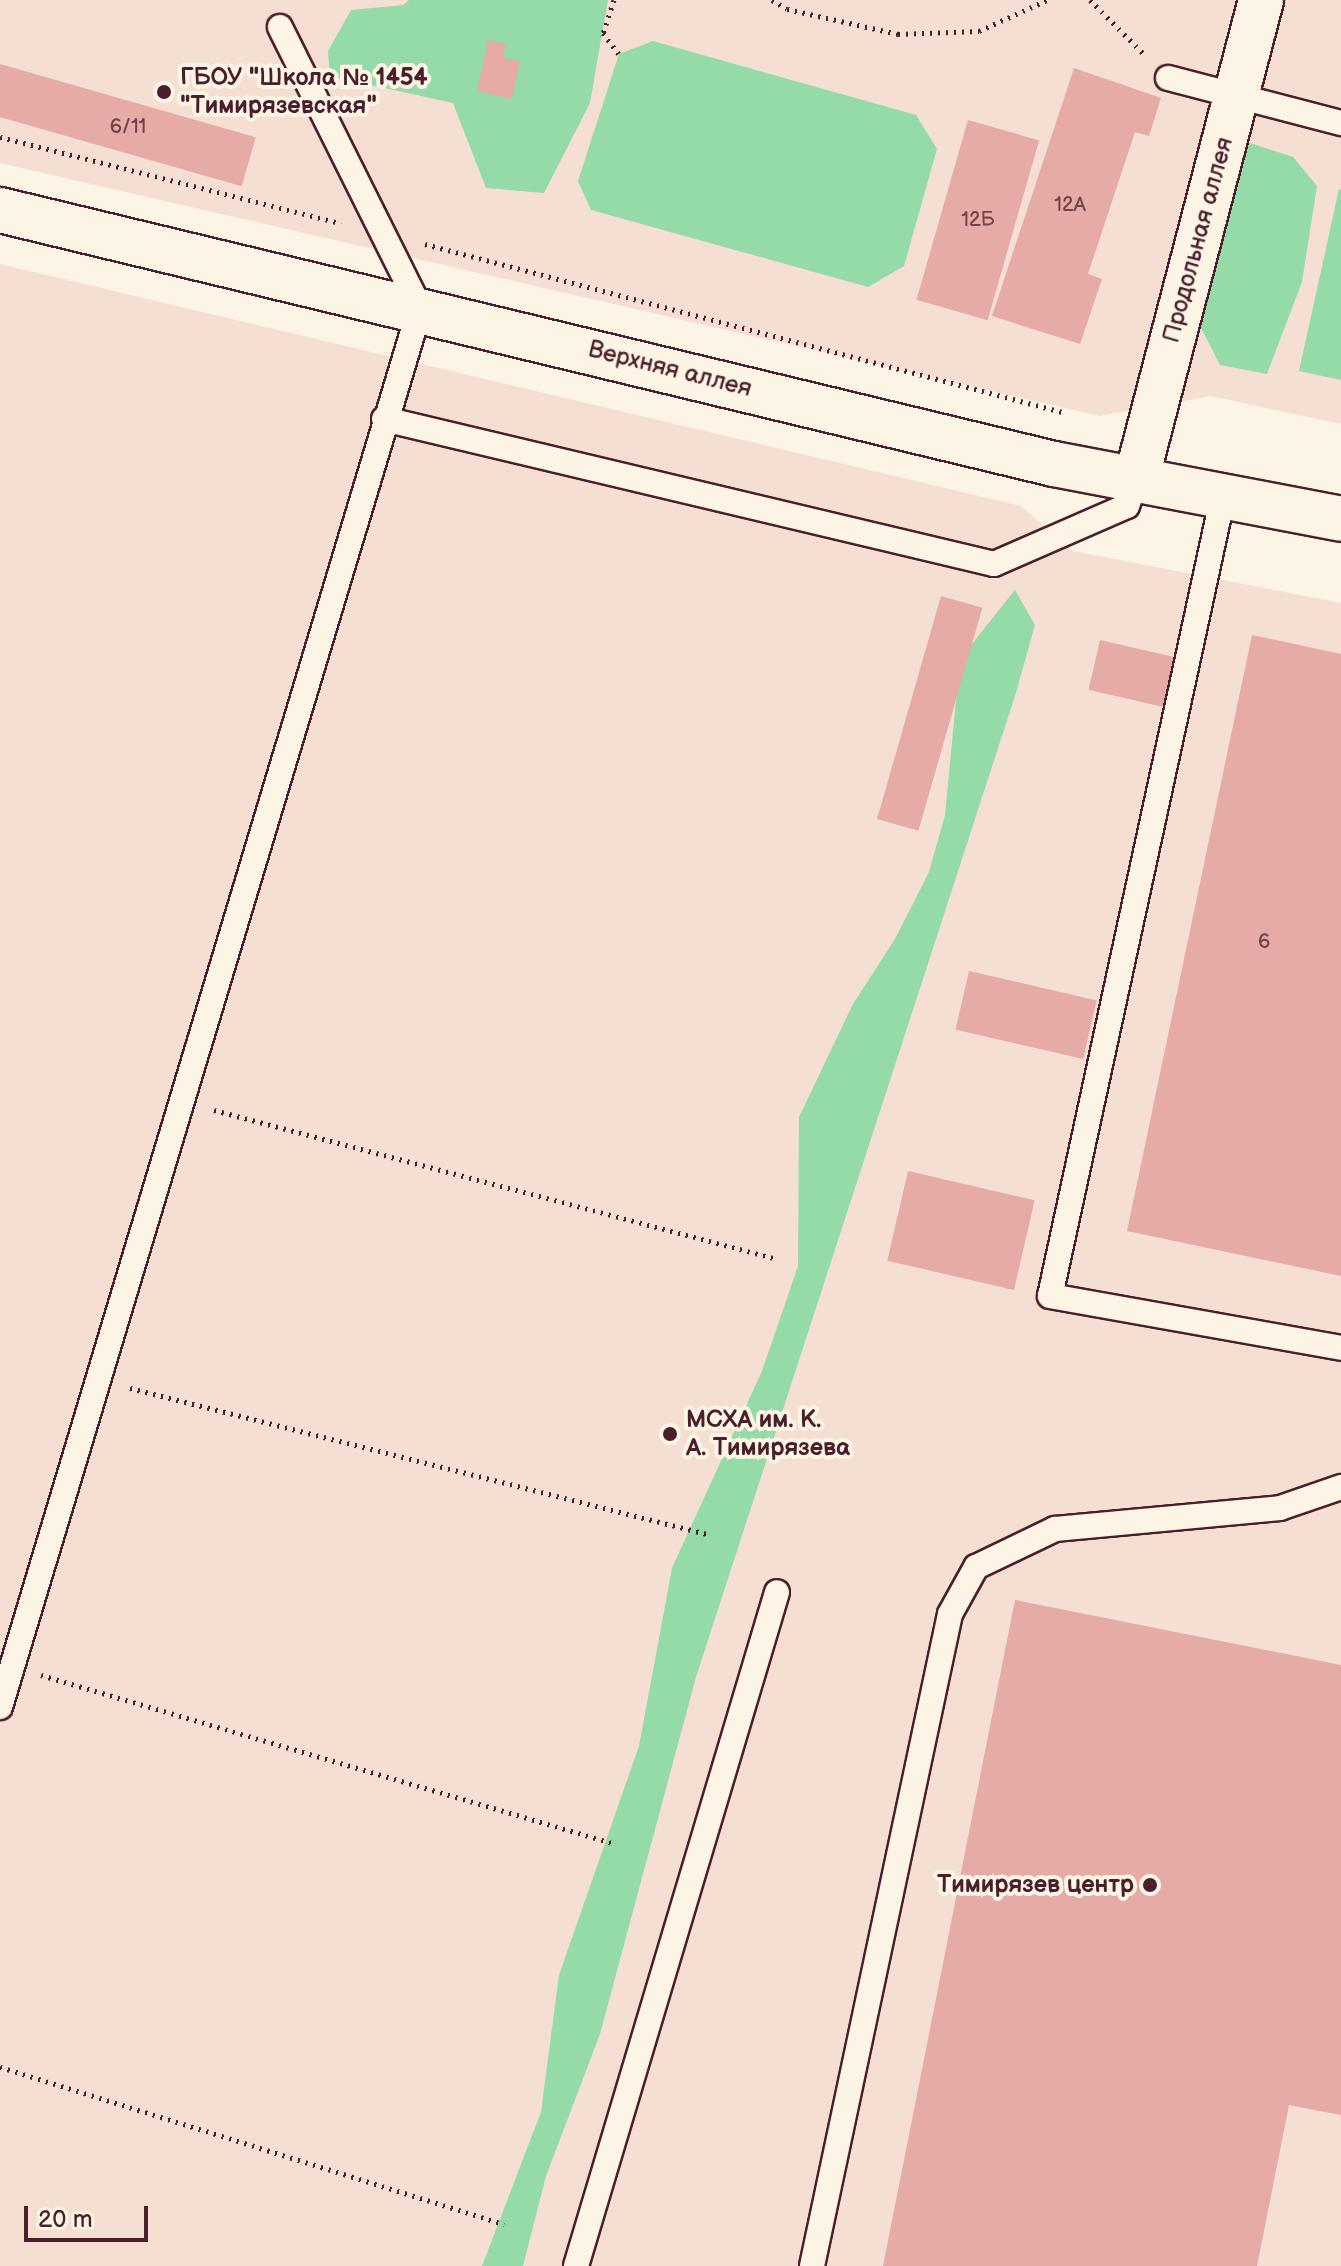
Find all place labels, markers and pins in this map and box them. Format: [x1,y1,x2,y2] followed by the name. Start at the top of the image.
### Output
[180,64,428,120] place label: ГБОУ "Школа № 1454 "Тимирязевская"
[155,83,173,101] marker: ГБОУ "Школа № 1454 "Тимирязевская"
[686,1406,850,1462] place label: МСХА им. К. А. Тимирязева
[661,1425,679,1443] marker: МСХА им. К. А. Тимирязева
[937,1871,1134,1899] place label: Тимирязев центр
[1141,1876,1159,1894] marker: Тимирязев центр

